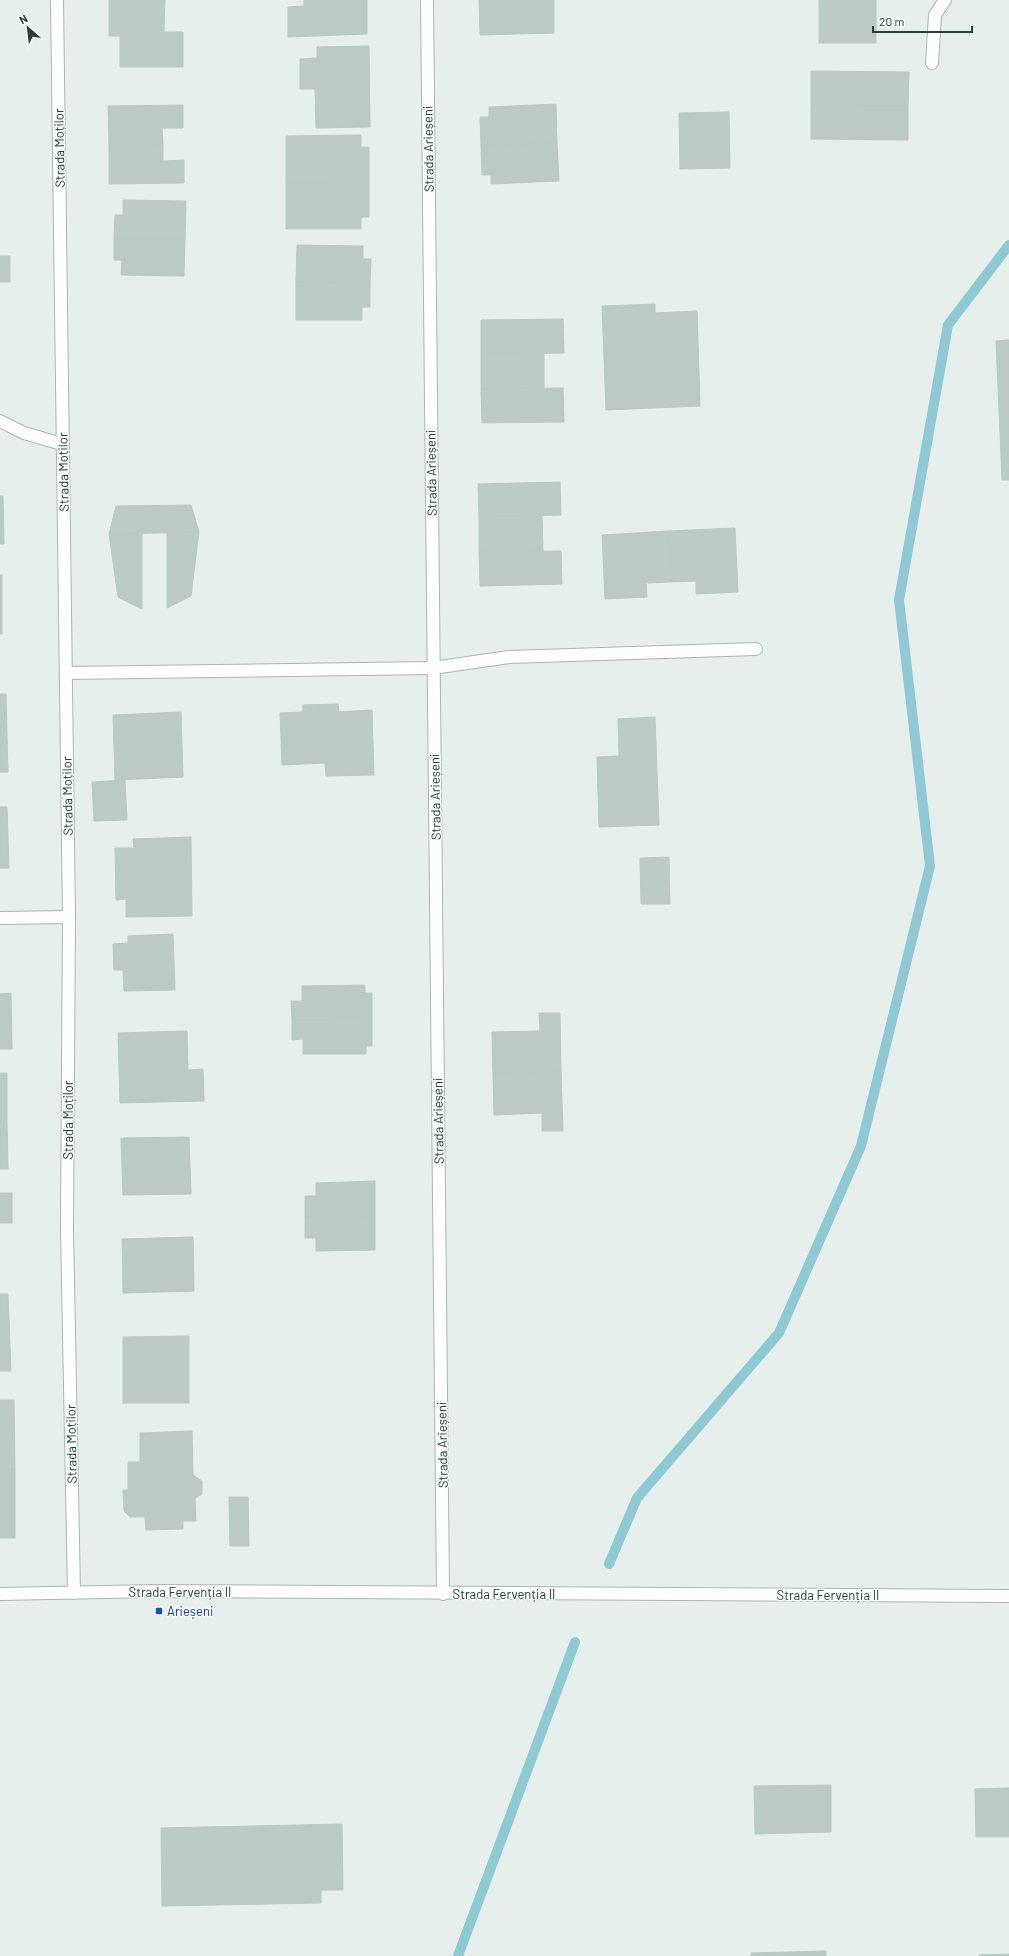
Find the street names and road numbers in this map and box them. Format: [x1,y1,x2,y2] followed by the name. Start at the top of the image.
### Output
[419,106,437,192] street label: Strada Arieșeni
[50,108,68,188] street label: Strada Moților
[422,430,440,516] street label: Strada Arieșeni
[54,432,72,512] street label: Strada Moților
[426,754,444,840] street label: Strada Arieșeni
[58,756,76,836] street label: Strada Moților
[429,1078,447,1164] street label: Strada Arieșeni
[60,1080,76,1160] street label: Strada Moților
[433,1402,451,1488] street label: Strada Arieșeni
[62,1404,80,1484] street label: Strada Moților
[129,1584,231,1600] street label: Strada Fervenția II
[453,1586,555,1602] street label: Strada Fervenția II
[777,1587,879,1603] street label: Strada Fervenția II

